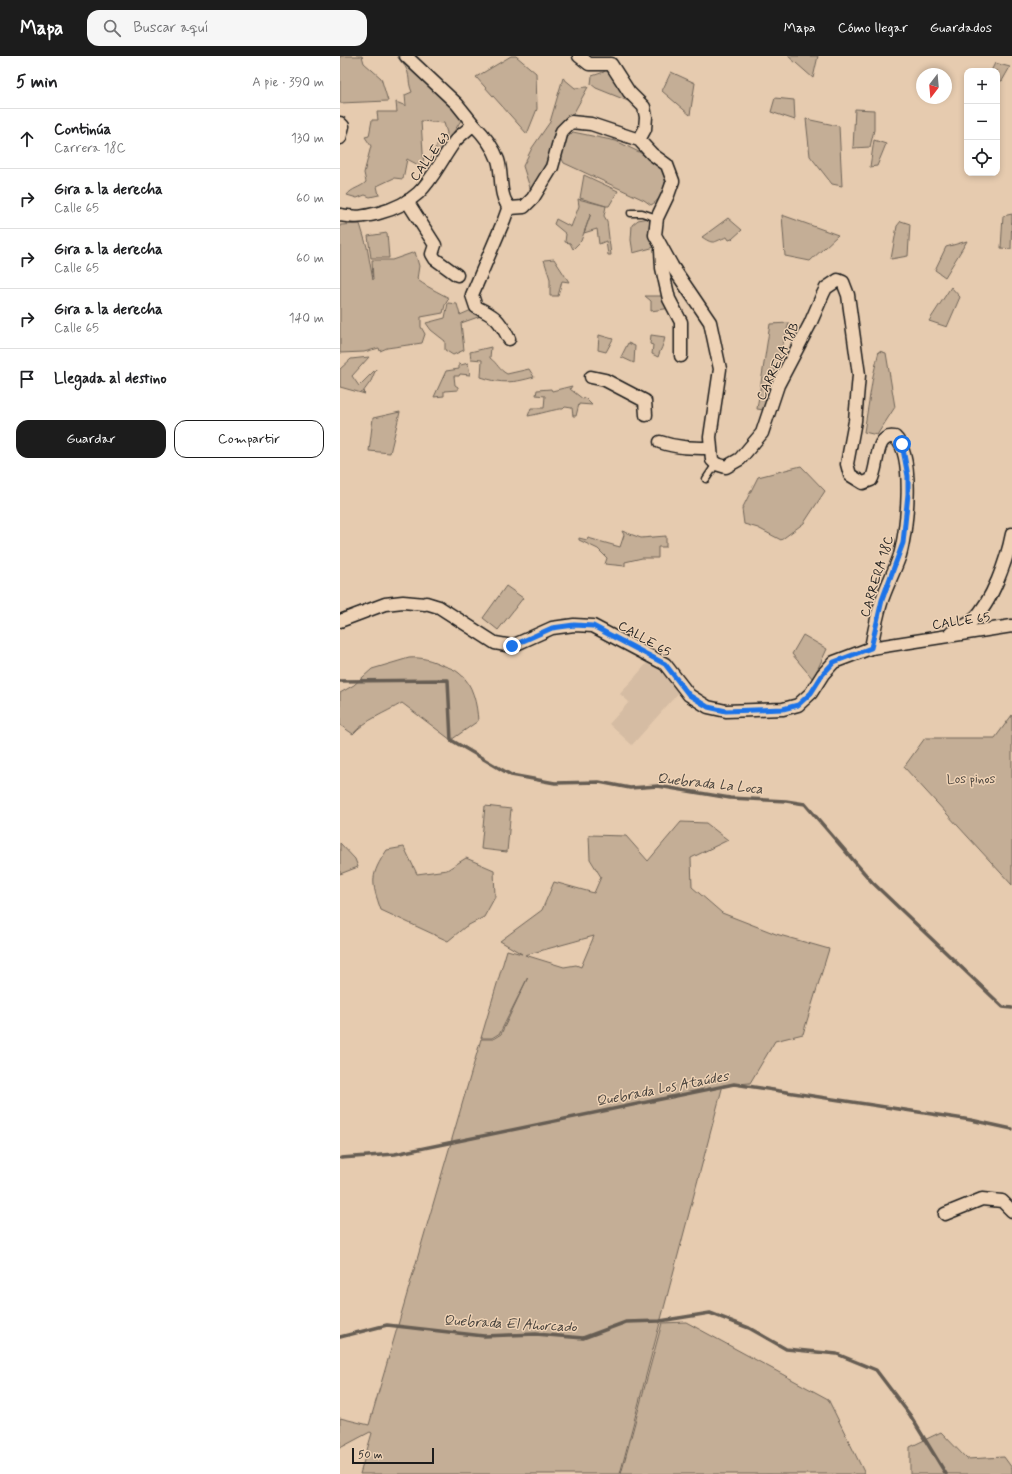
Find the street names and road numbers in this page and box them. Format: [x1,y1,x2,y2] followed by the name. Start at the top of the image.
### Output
[407,128,454,185] street label: CALLE 63
[753,320,804,403] street label: CARRERA 18B
[857,533,898,620] street label: CARRERA 18C
[931,609,991,634] street label: CALLE 65
[615,617,674,661] street label: CALLE 65

